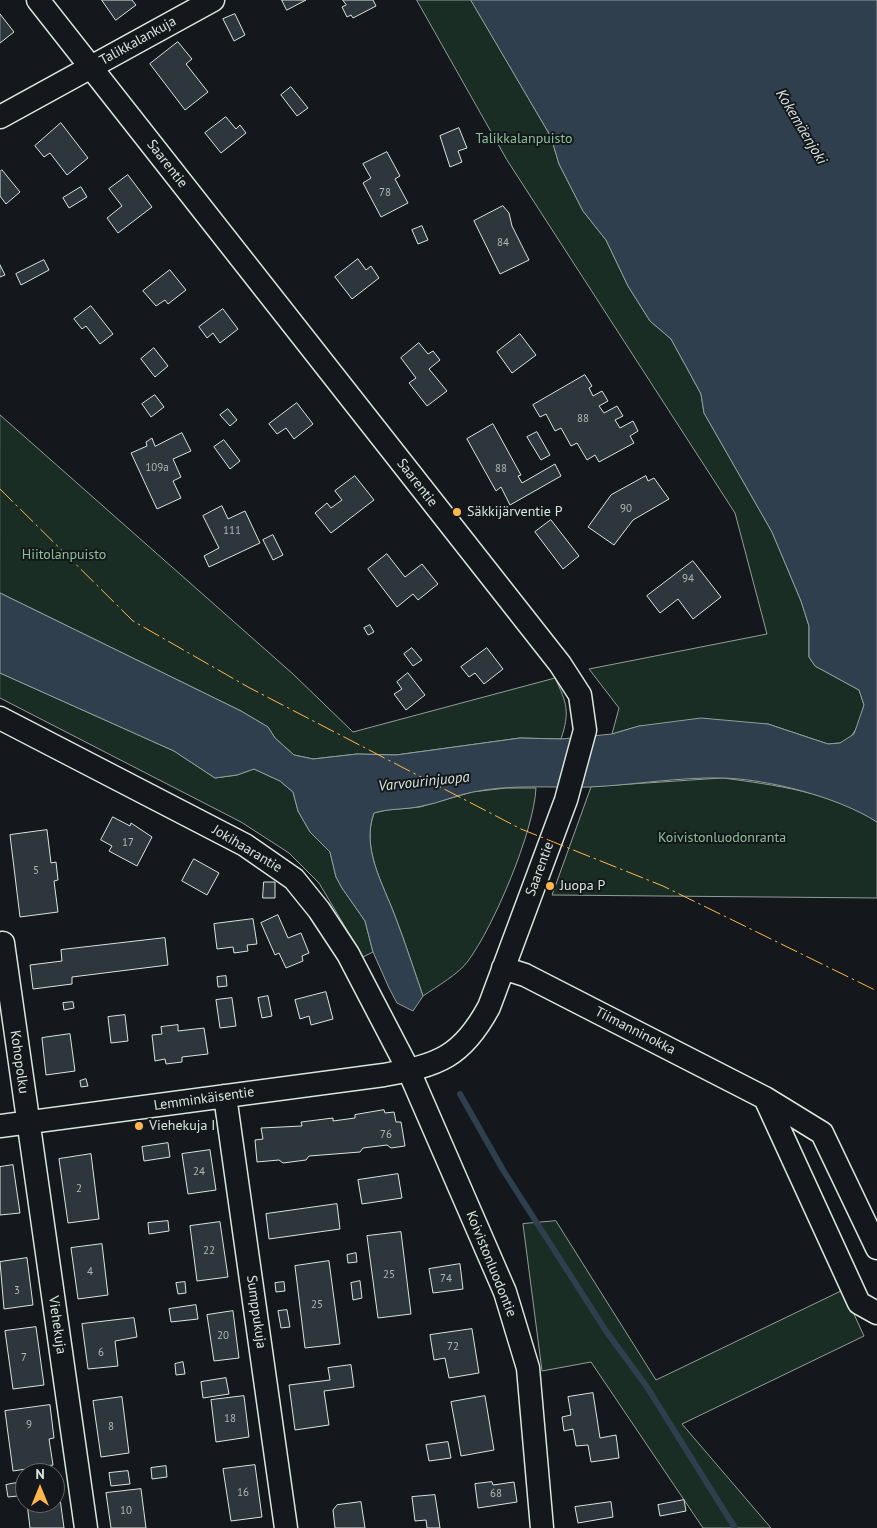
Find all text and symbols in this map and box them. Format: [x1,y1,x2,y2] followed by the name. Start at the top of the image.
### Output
[97,13,179,69] street label: Talikkalankuja
[772,86,830,168] water label: Kokemäenjoki
[476,131,572,147] park label: Talikkalanpuisto
[143,137,191,191] street label: Saarentie
[379,186,391,200] house number: 78
[497,236,509,250] house number: 84
[577,412,589,426] house number: 88
[393,456,441,510] street label: Saarentie
[145,461,169,475] house number: 109a
[495,462,507,476] house number: 88
[620,502,632,516] house number: 90
[467,504,563,520] place label: Säkkijärventie P
[451,506,463,518] marker: Säkkijärventie P
[223,524,241,538] house number: 111
[22,547,106,563] park label: Hiitolanpuisto
[682,572,694,586] house number: 94
[377,768,471,796] water label: Varvourinjuopa
[209,822,285,876] street label: Jokihaarantie
[658,830,786,846] park label: Koivistonluodonranta
[122,836,134,850] house number: 17
[522,840,558,898] street label: Saarentie
[33,864,39,878] house number: 5
[560,878,605,894] place label: Juopa P
[544,880,556,892] marker: Juopa P
[592,1004,678,1058] street label: Tiimanninokka
[6,1029,32,1095] street label: Kohopolku
[153,1084,255,1114] street label: Lemminkäisentie
[149,1118,215,1134] place label: Viehekuja I
[133,1120,145,1132] marker: Viehekuja I
[380,1128,392,1142] house number: 76
[193,1165,205,1179] house number: 24
[76,1182,82,1196] house number: 2
[462,1209,520,1319] street label: Koivistonluodontie
[203,1244,215,1258] house number: 22
[87,1265,93,1279] house number: 4
[383,1268,395,1282] house number: 25
[440,1272,452,1286] house number: 74
[243,1274,269,1350] street label: Sumppukuja
[14,1284,20,1298] house number: 3
[45,1295,69,1355] street label: Viehekuja
[311,1298,323,1312] house number: 25
[217,1329,229,1343] house number: 20
[447,1340,459,1354] house number: 72
[98,1346,104,1360] house number: 6
[21,1351,27,1365] house number: 7
[224,1412,236,1426] house number: 18
[26,1418,32,1432] house number: 9
[108,1420,114,1434] house number: 8
[15,1463,65,1513] north arrow
[35,1465,45,1483] text: N
[237,1486,249,1500] house number: 16
[490,1487,502,1501] house number: 68
[120,1504,132,1518] house number: 10

